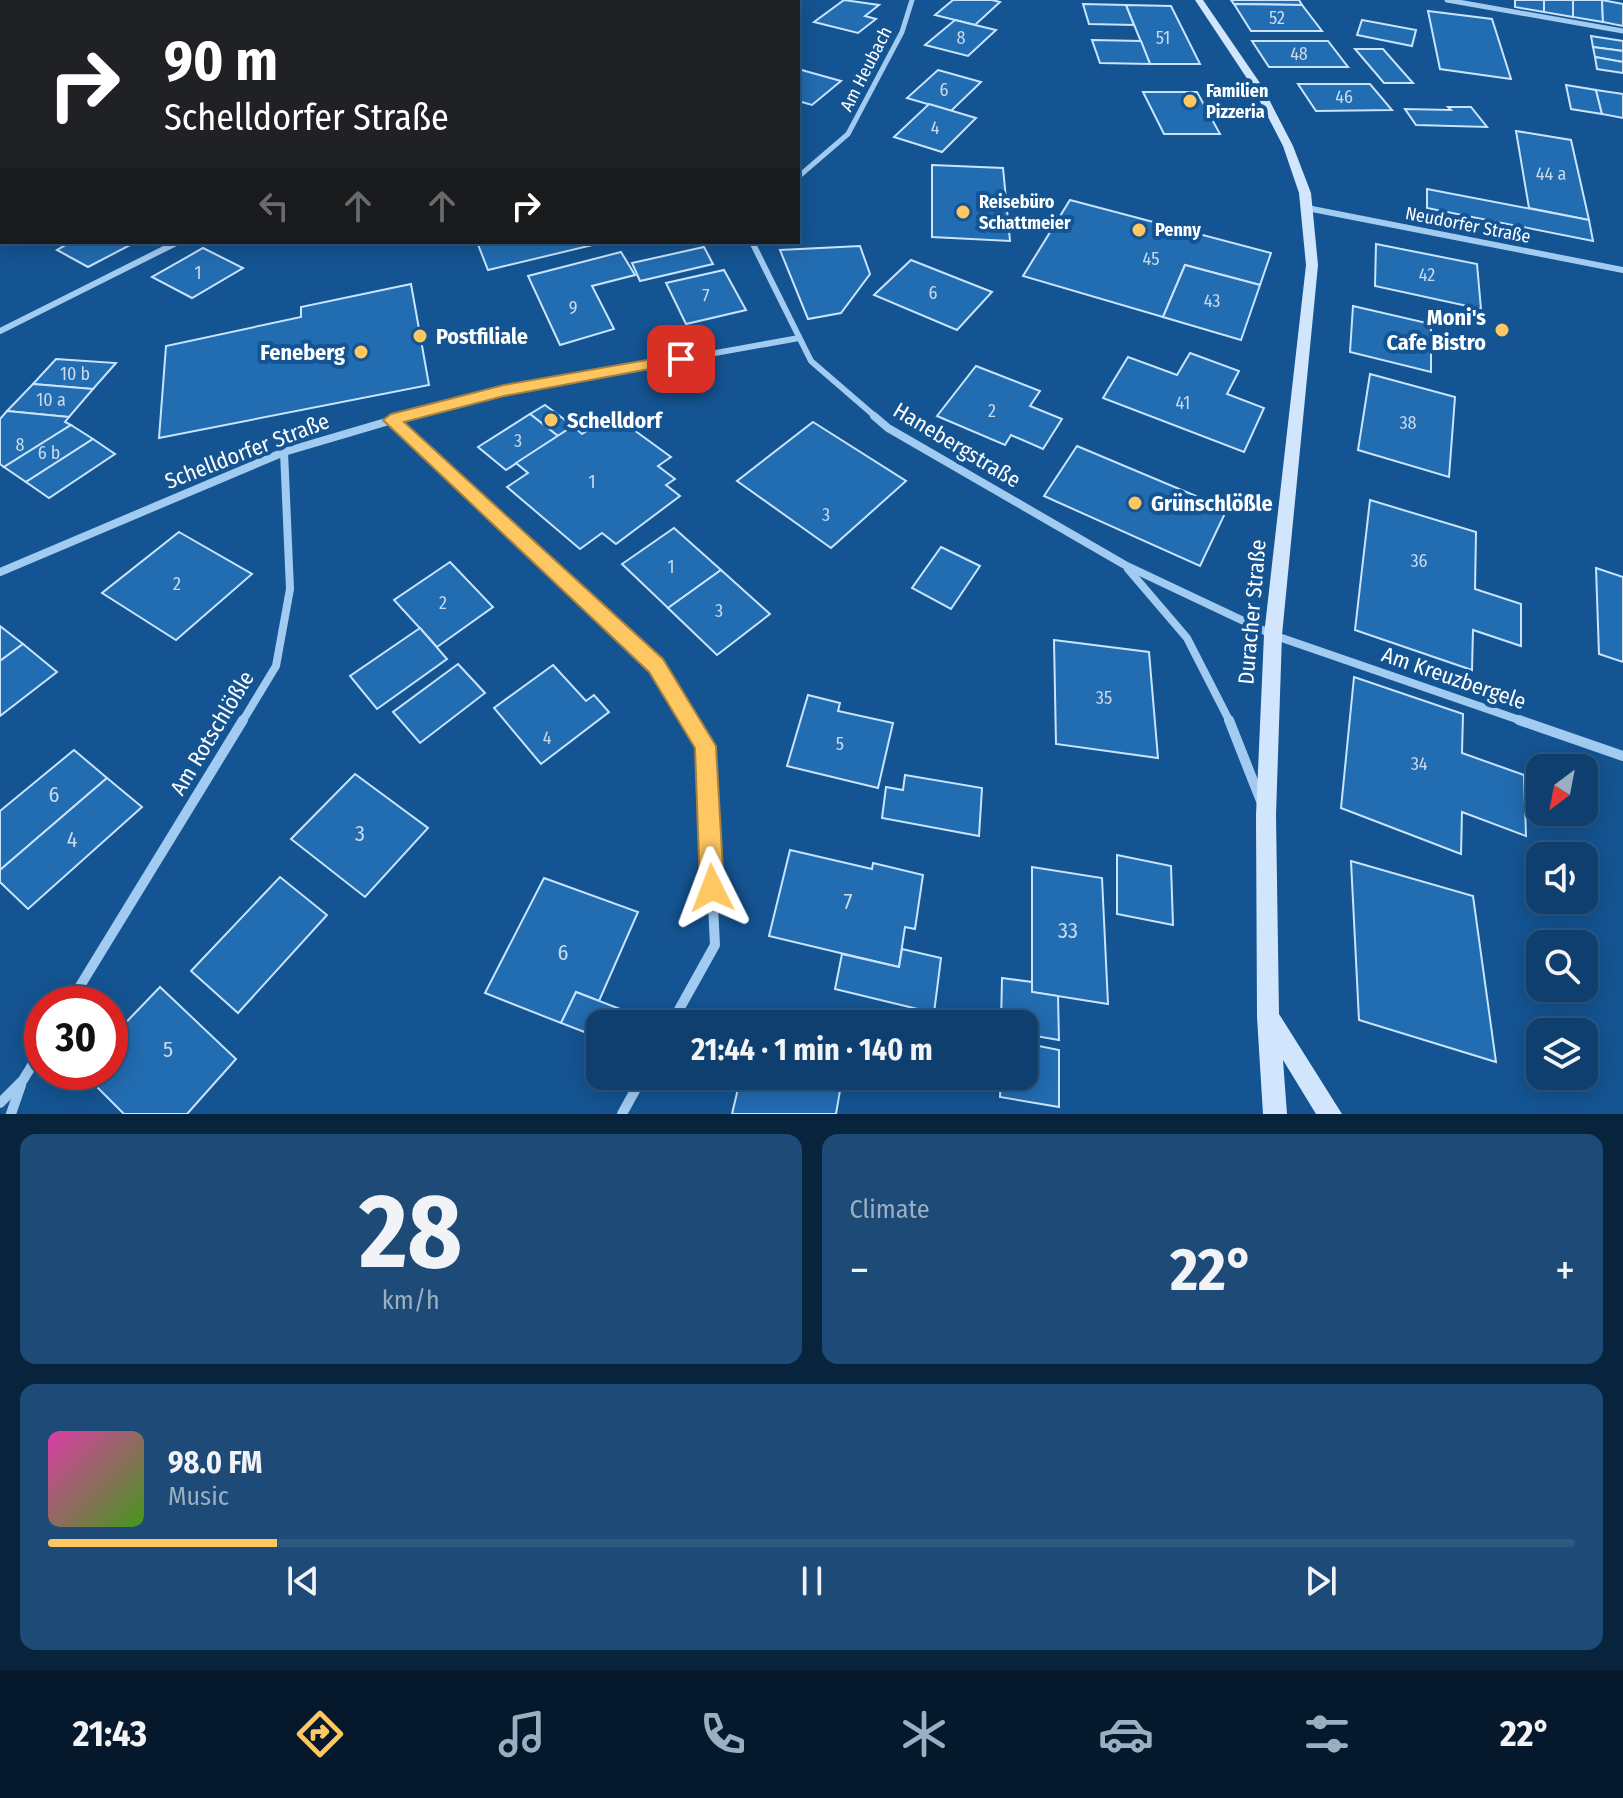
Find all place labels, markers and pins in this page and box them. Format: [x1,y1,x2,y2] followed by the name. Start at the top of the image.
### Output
[1206,80,1268,123] place label: Familien Pizzeria
[1181,92,1199,110] marker: Familien Pizzeria
[979,191,1071,234] place label: Reisebüro Schattmeier
[954,203,972,221] marker: Reisebüro Schattmeier
[1155,219,1201,241] place label: Penny
[1130,221,1148,239] marker: Penny
[1386,304,1486,356] place label: Moni's Cafe Bistro
[1493,321,1511,339] marker: Moni's Cafe Bistro
[436,323,528,350] place label: Postfiliale
[647,325,715,393] pin
[411,327,429,345] marker: Postfiliale
[260,339,345,366] place label: Feneberg
[352,343,370,361] marker: Feneberg
[567,407,663,434] place label: Schelldorf
[542,411,560,429] marker: Schelldorf
[1151,490,1273,517] place label: Grünschlößle
[1126,494,1144,512] marker: Grünschlößle

